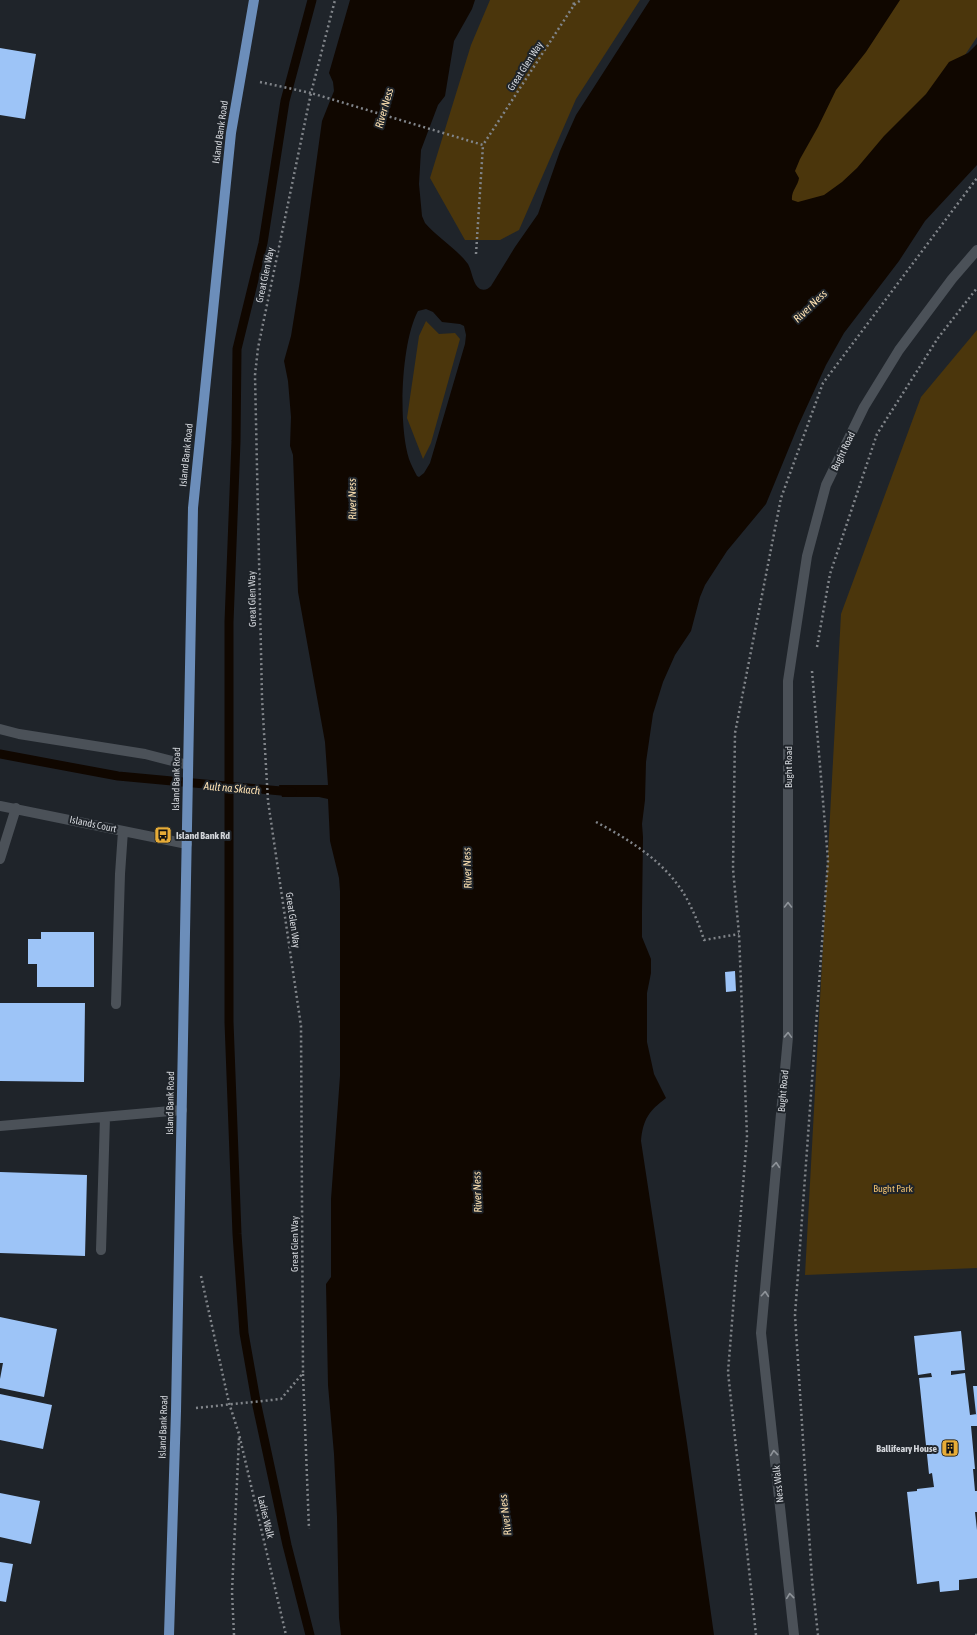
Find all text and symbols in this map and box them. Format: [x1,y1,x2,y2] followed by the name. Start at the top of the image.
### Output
[505,40,545,92] street label: Great Glen Way
[373,86,396,130] water label: River Ness
[210,100,230,164] street label: Island Bank Road
[254,246,276,304] street label: Great Glen Way
[791,287,829,325] water label: River Ness
[177,423,195,487] street label: Island Bank Road
[829,429,857,472] street label: Bught Road
[346,478,358,520] water label: River Ness
[246,571,258,627] street label: Great Glen Way
[783,746,794,788] street label: Bught Road
[170,747,182,811] street label: Island Bank Road
[202,779,261,796] water label: Ault na Skiach
[69,814,118,834] street label: Islands Court
[153,825,173,845] bus stop icon: Island Bank Rd
[176,830,230,841] place label: Island Bank Rd
[460,847,474,889] water label: River Ness
[284,891,302,949] street label: Great Glen Way
[784,902,792,908] one-way arrow
[783,1032,792,1038] one-way arrow
[776,1069,790,1112] street label: Bught Road
[164,1071,176,1135] street label: Island Bank Road
[772,1162,781,1168] one-way arrow
[470,1171,484,1213] water label: River Ness
[873,1183,913,1194] park label: Bught Park
[289,1216,300,1272] street label: Great Glen Way
[760,1291,769,1297] one-way arrow
[156,1395,170,1459] street label: Island Bank Road
[940,1438,960,1458] building icon: Ballifeary House
[876,1443,937,1454] place label: Ballifeary House
[770,1450,779,1456] one-way arrow
[771,1464,785,1503] street label: Ness Walk
[256,1494,276,1540] street label: Ladies Walk
[497,1494,513,1536] water label: River Ness
[786,1593,795,1599] one-way arrow

